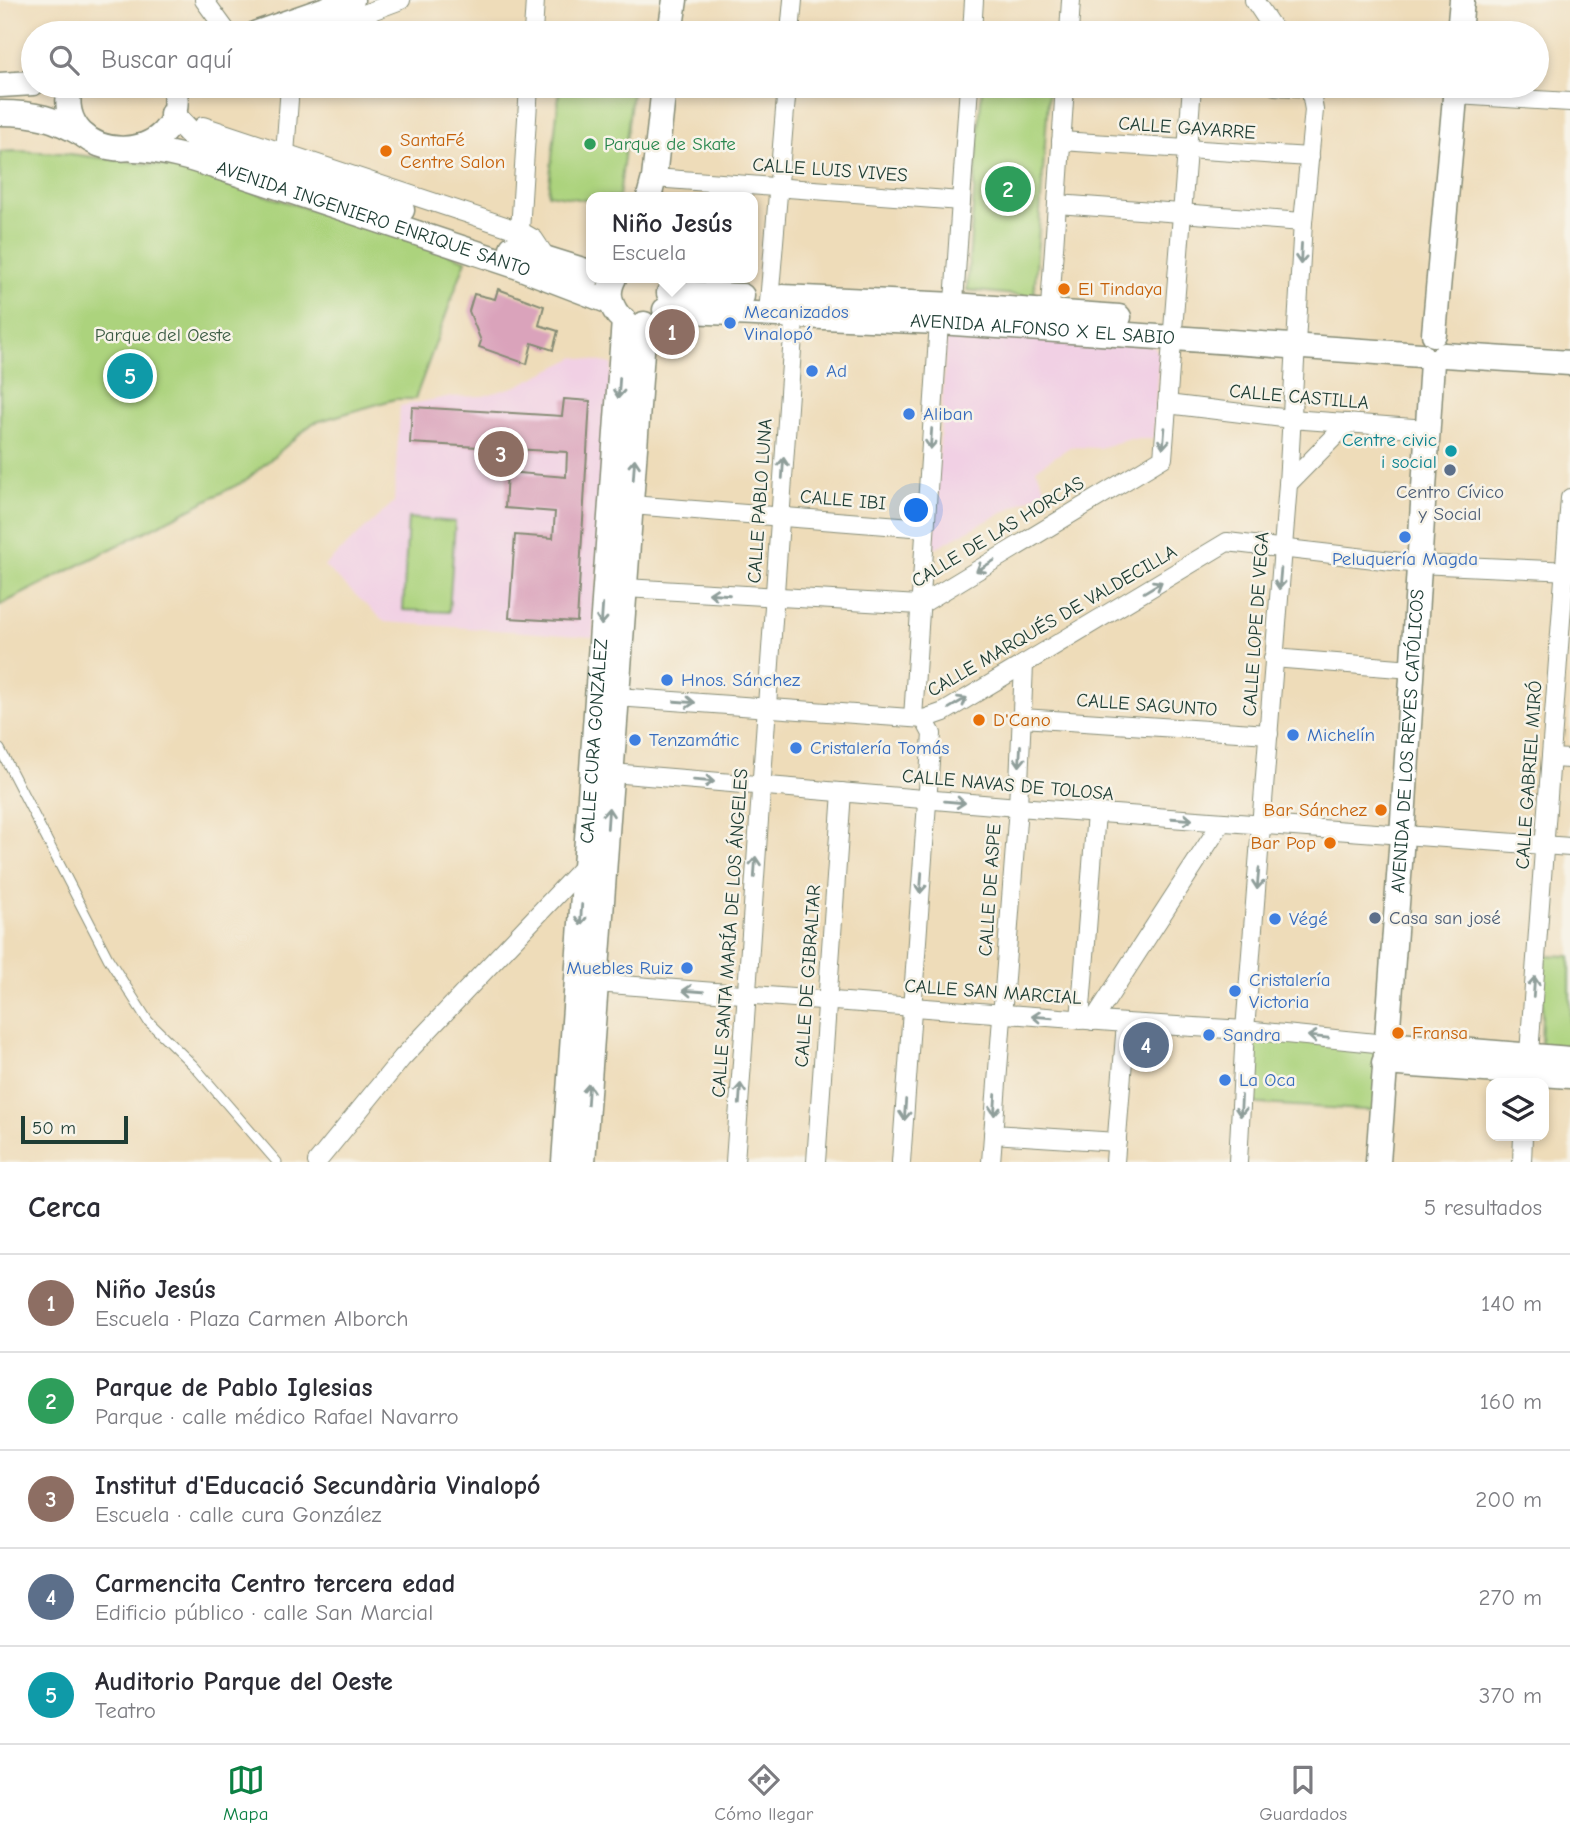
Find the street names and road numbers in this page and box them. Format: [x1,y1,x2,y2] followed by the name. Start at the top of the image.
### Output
[1118,112,1256,144] street label: CALLE GAYARRE
[752,154,908,186] street label: CALLE LUIS VIVES
[214,156,533,281] street label: AVENIDA INGENIERO ENRIQUE SANTO
[910,310,1176,349] street label: AVENIDA ALFONSO X EL SABIO
[1228,380,1370,414] street label: CALLE CASTILLA
[743,418,777,584] street label: CALLE PABLO LUNA
[908,472,1088,592] street label: CALLE DE LAS HORCAS
[799,485,887,515] street label: CALLE IBI
[1239,531,1273,717] street label: CALLE LOPE DE VEGA
[923,540,1181,702] street label: CALLE MARQUÉS DE VALDECILLA
[1387,588,1429,894] street label: AVENIDA DE LOS REYES CATÓLICOS
[576,638,612,844] street label: CALLE CURA GONZÁLEZ
[1511,680,1547,870] street label: CALLE GABRIEL MIRÓ
[1076,689,1218,721] street label: CALLE SAGUNTO
[901,765,1115,805] street label: CALLE NAVAS DE TOLOSA
[708,768,752,1098] street label: CALLE SANTA MARÍA DE LOS ÁNGELES
[974,823,1006,957] street label: CALLE DE ASPE
[791,884,825,1068] street label: CALLE DE GIBRALTAR
[904,975,1083,1009] street label: CALLE SAN MARCIAL

